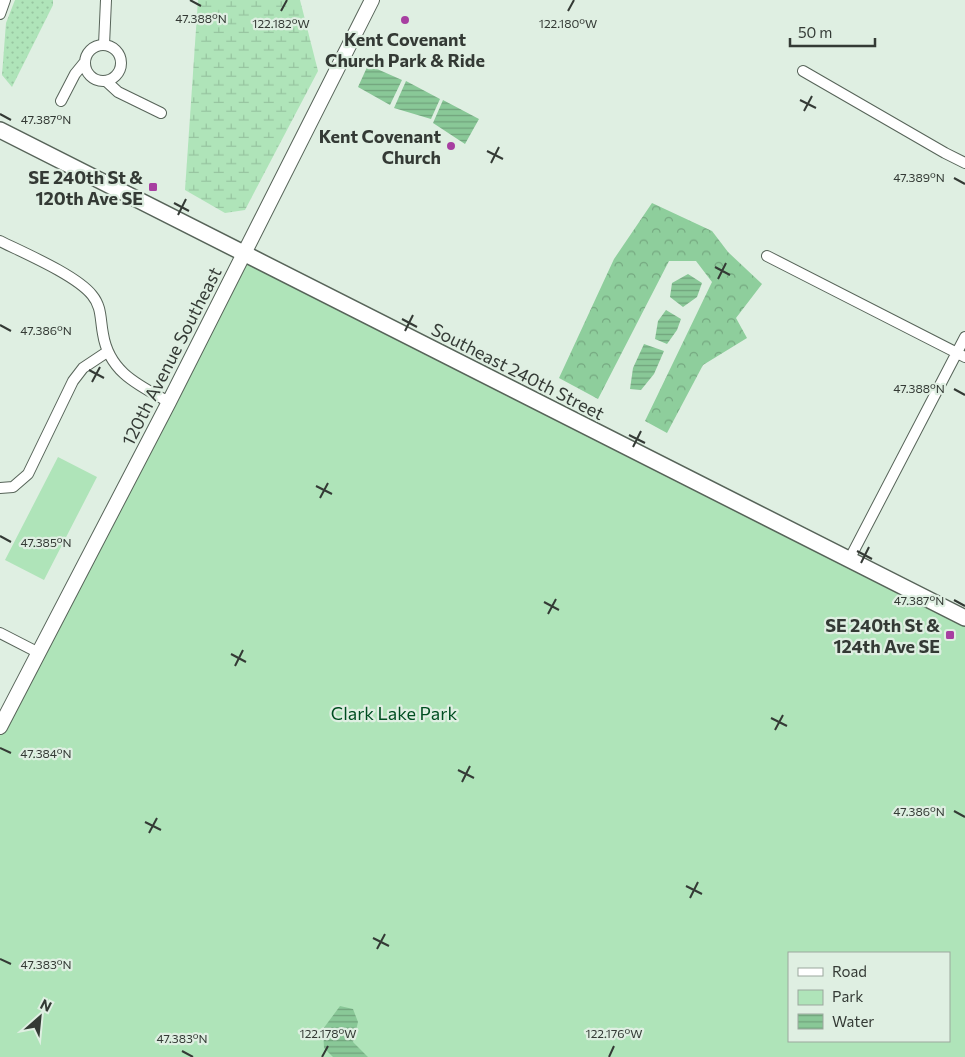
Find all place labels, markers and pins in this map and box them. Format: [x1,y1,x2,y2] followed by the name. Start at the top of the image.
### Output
[399,14,411,26] marker: Kent Covenant Church Park & Ride
[325,28,485,71] place label: Kent Covenant Church Park & Ride
[319,125,441,168] place label: Kent Covenant Church
[445,140,457,152] marker: Kent Covenant Church
[28,166,143,209] place label: SE 240th St & 120th Ave SE
[147,181,159,193] marker: SE 240th St & 120th Ave SE
[825,614,940,657] place label: SE 240th St & 124th Ave SE
[944,629,956,641] marker: SE 240th St & 124th Ave SE

